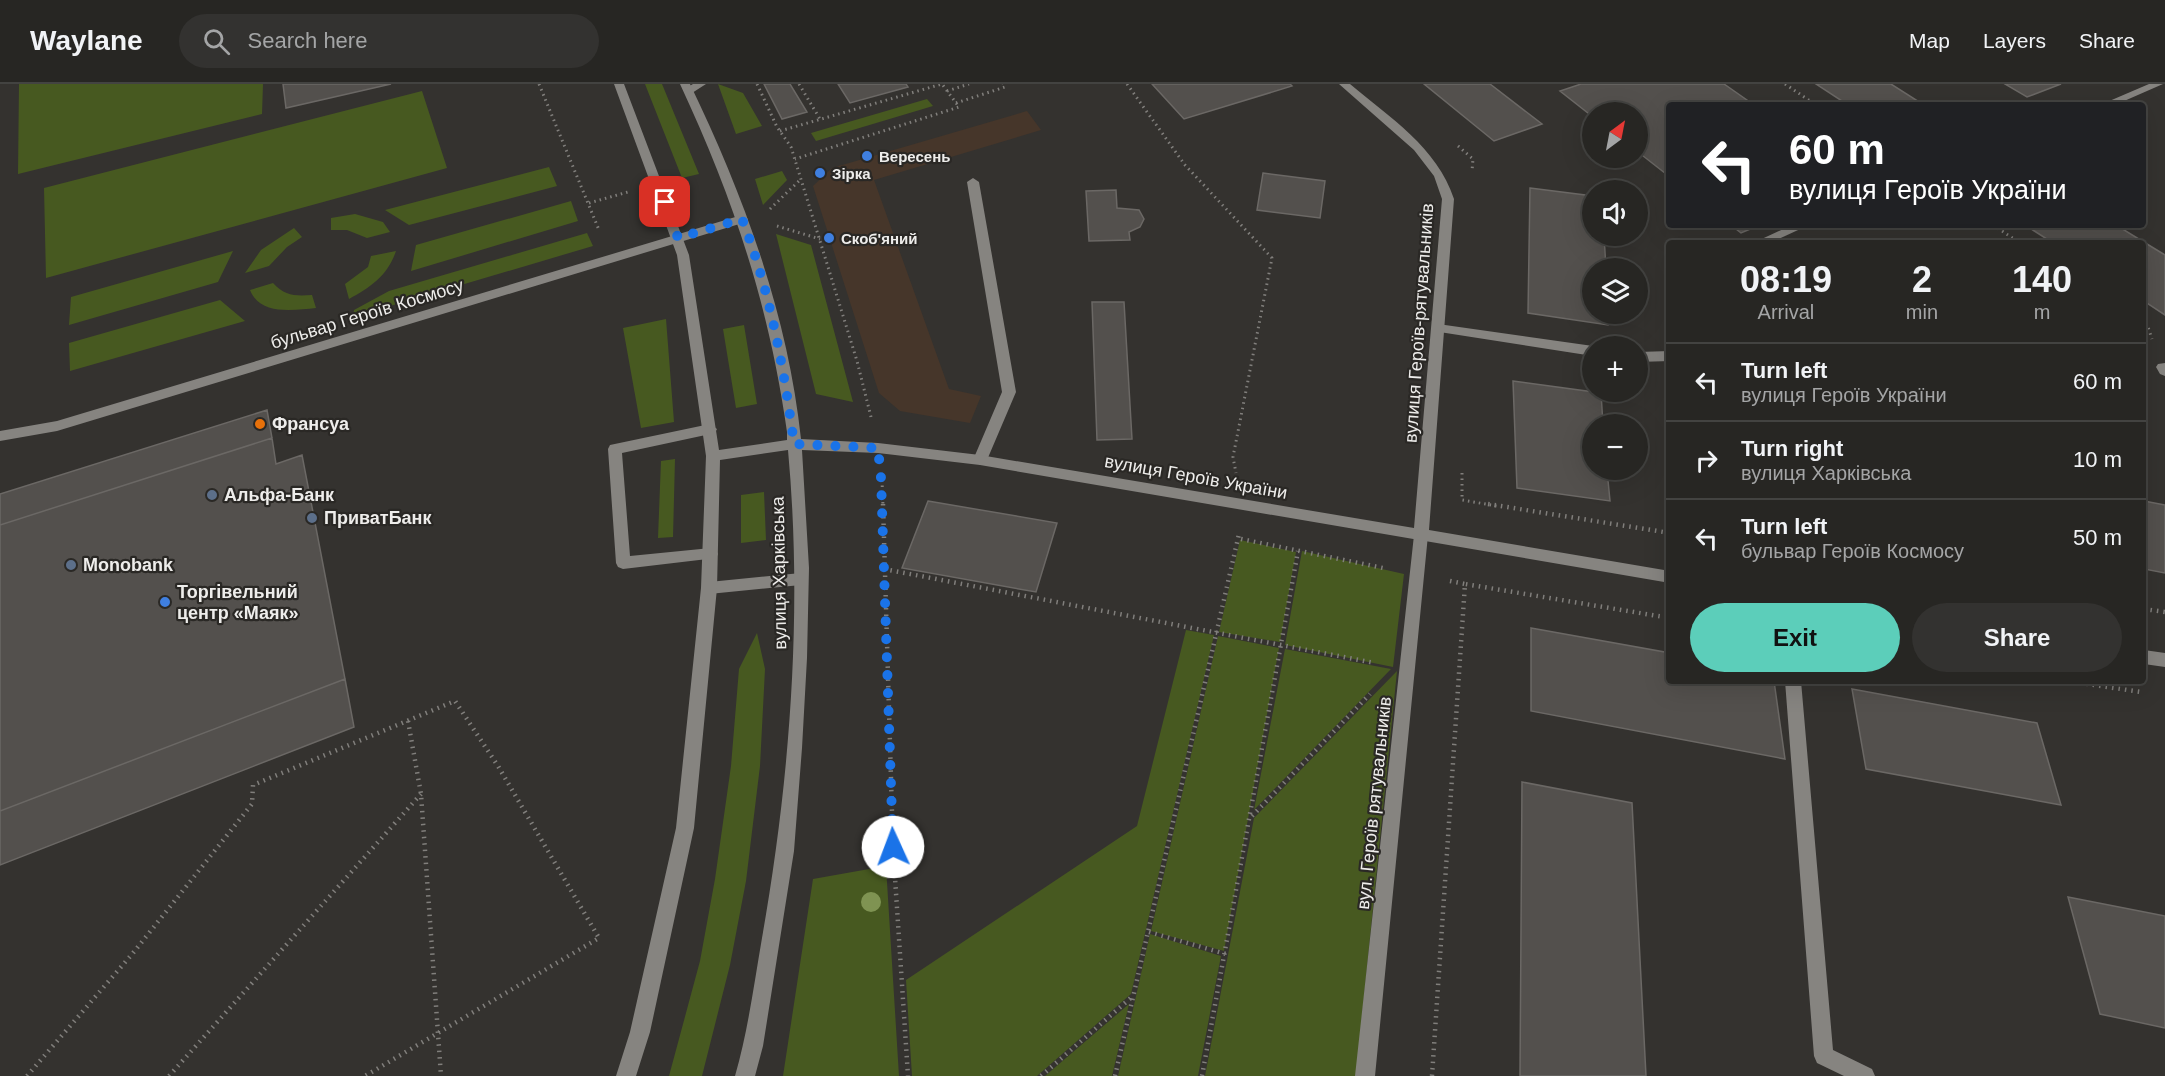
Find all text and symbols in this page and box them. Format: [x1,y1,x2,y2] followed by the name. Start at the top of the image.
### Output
[179,14,599,68] search box
[30,25,143,56] text: Waylane
[200,25,233,58] icon: search
[248,28,367,53] text: Search here
[1909,29,1950,52] text: Map
[1983,29,2046,52] text: Layers
[2079,29,2135,52] text: Share
[1582,102,1648,168] north arrow
[1582,102,1648,480] map controls
[1690,126,1768,204] icon: left
[1789,126,1885,173] text: 60 m
[879,148,950,165] place label: Вересень
[860,149,874,163] marker: Вересень
[832,165,871,182] place label: Зiрка
[813,166,827,180] marker: Зiрка
[1789,175,2067,205] text: вулиця Героїв України
[639,176,690,227] pin
[1582,180,1648,246] button: sound
[648,185,681,218] icon: arrive
[1401,202,1437,444] street label: вулиця Героїв-рятувальників
[841,230,917,247] place label: Скоб'яний
[822,231,836,245] marker: Скоб'яний
[1582,258,1648,324] button: layers
[1740,259,1832,300] text: 08:19
[1912,259,1932,300] text: 2
[2012,259,2072,300] text: 140
[268,275,466,353] street label: бульвар Героїв Космосу
[1758,301,1814,323] text: Arrival
[1906,301,1938,323] text: min
[2034,301,2050,323] text: m
[1582,336,1648,402] button: +
[1741,358,1827,383] text: Turn left
[1690,366,1723,399] icon: left
[2073,369,2122,394] text: 60 m
[1741,384,1947,406] text: вулиця Героїв України
[272,414,350,434] place label: Франсуа
[1582,414,1648,480] button: −
[253,417,267,431] marker: Франсуа
[1741,436,1843,461] text: Turn right
[1690,444,1723,477] icon: right
[2073,447,2122,472] text: 10 m
[1103,451,1289,503] street label: вулиця Героїв України
[1741,462,1911,484] text: вулиця Харківська
[224,485,335,505] place label: Альфа-Банк
[205,488,219,502] marker: Альфа-Банк
[768,495,790,650] street label: вулиця Харківська
[324,508,432,528] place label: ПриватБанк
[305,511,319,525] marker: ПриватБанк
[1741,514,1827,539] text: Turn left
[1690,522,1723,555] icon: left
[2073,525,2122,550] text: 50 m
[1741,540,1964,562] text: бульвар Героїв Космосу
[83,555,174,575] place label: Monobank
[64,558,78,572] marker: Monobank
[177,582,299,623] place label: Торгівельний центр «Маяк»
[158,595,172,609] marker: Торгівельний центр «Маяк»
[1690,603,1900,672] button: Exit
[1912,603,2122,672] button: Share
[1353,695,1395,911] street label: вул. Героїв рятувальників
[861,815,925,879] position arrow

